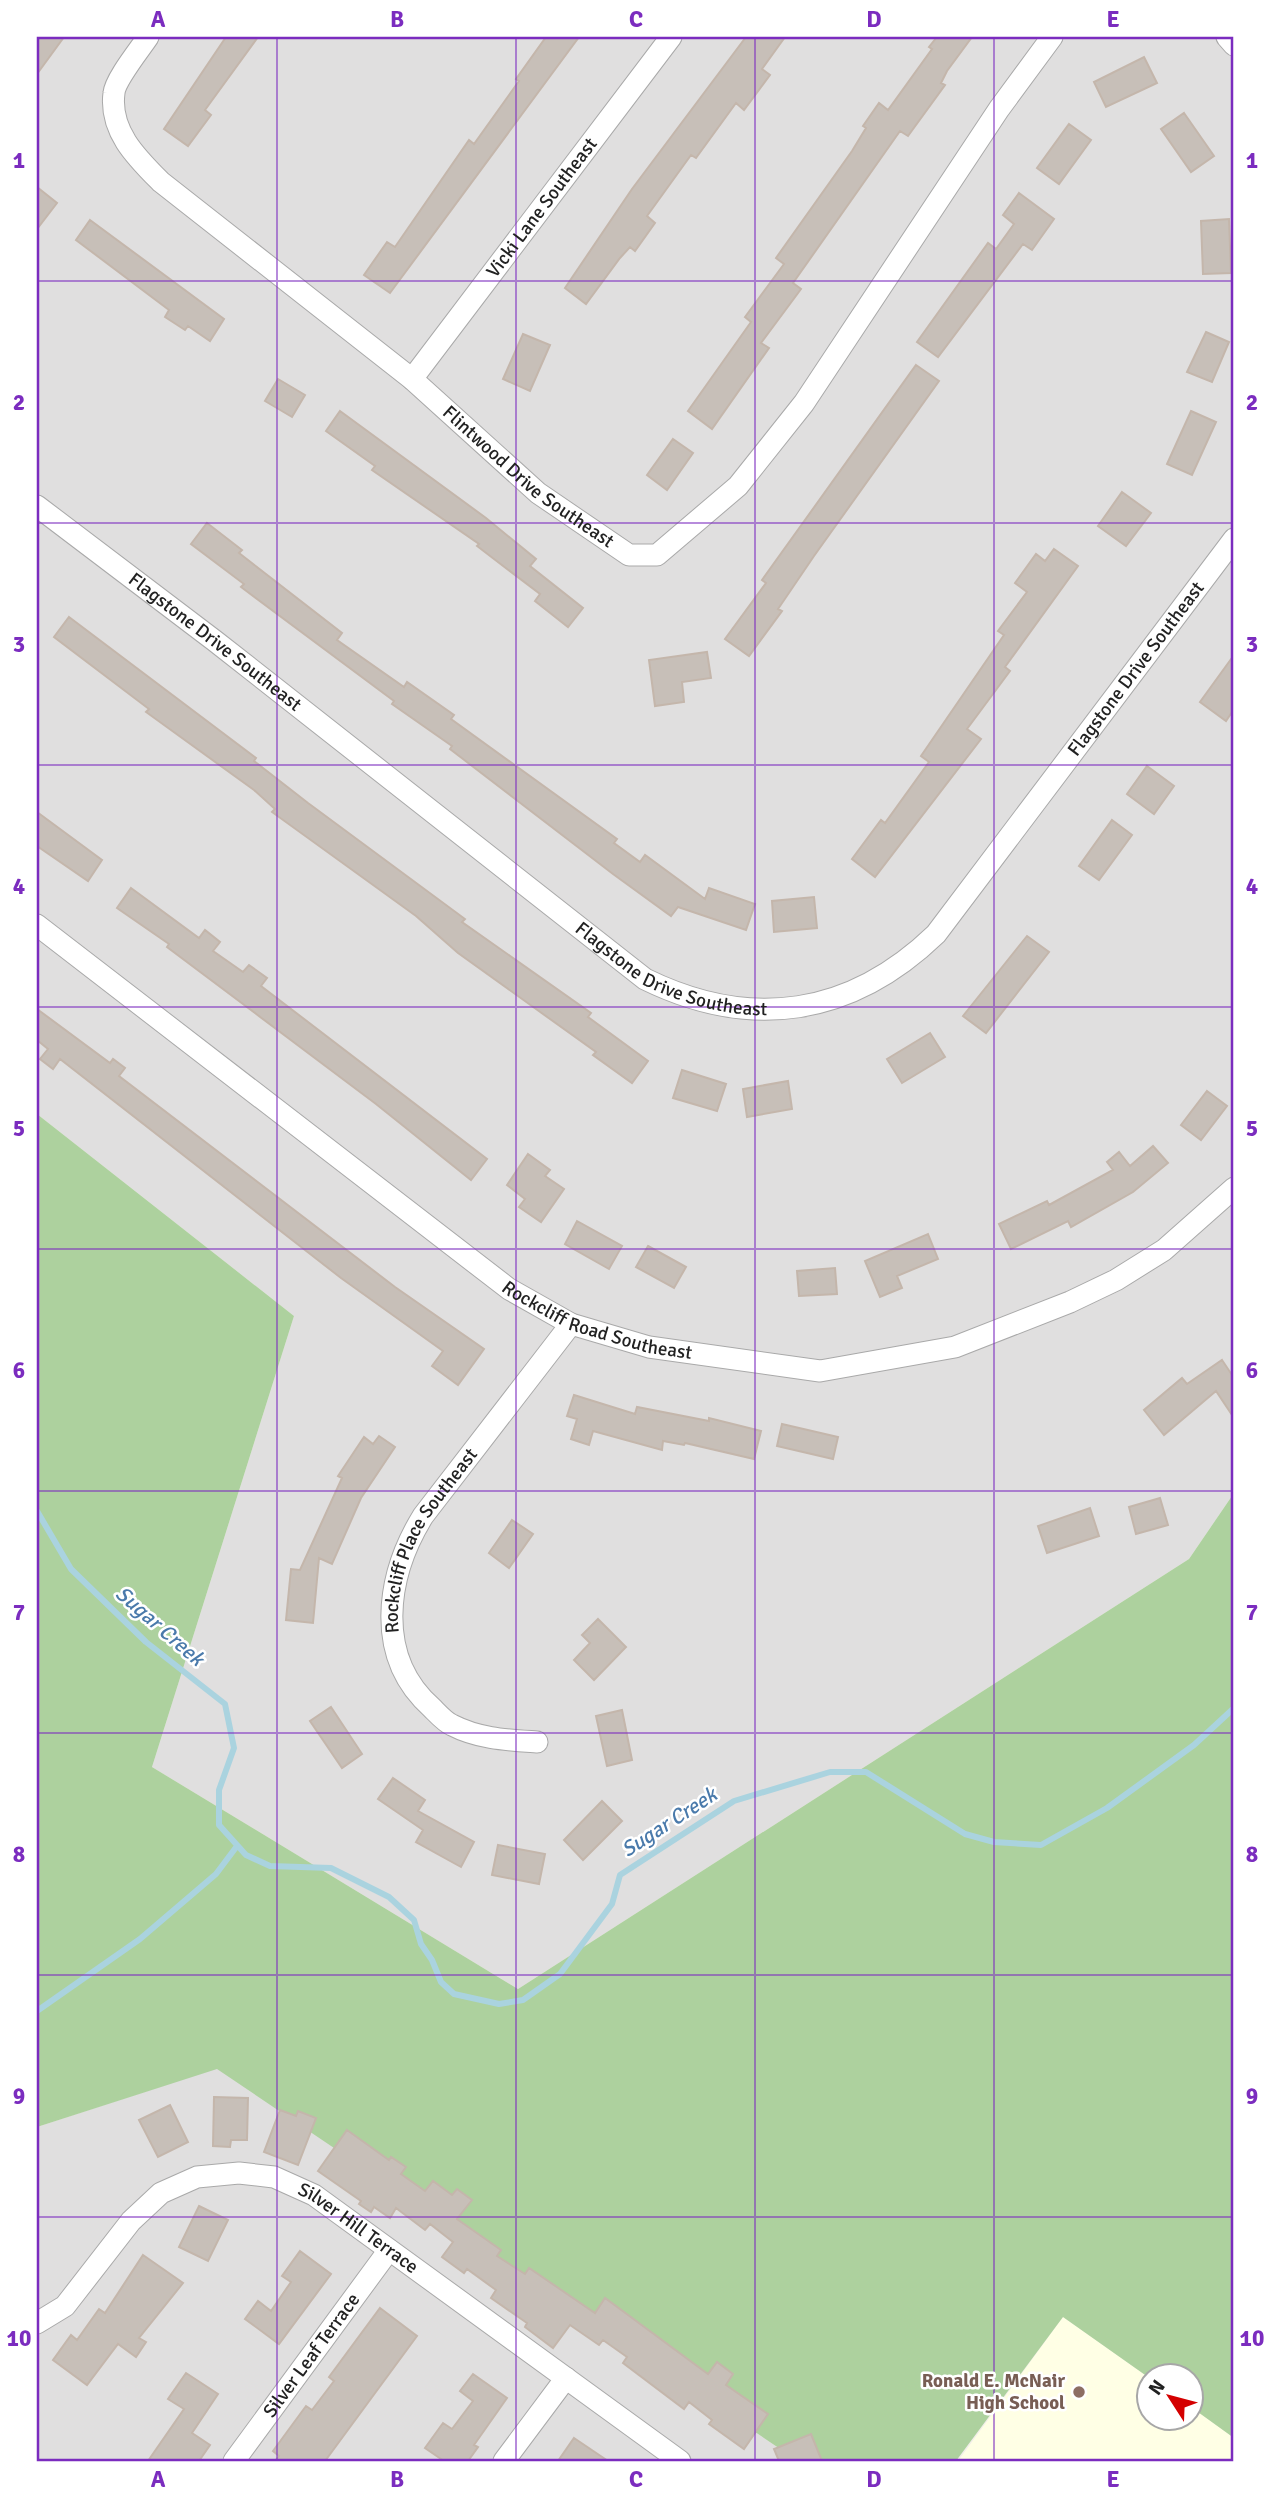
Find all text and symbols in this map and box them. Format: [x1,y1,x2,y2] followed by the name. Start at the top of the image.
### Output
[151,5,166,34] text: A
[390,5,404,34] text: B
[629,5,643,34] text: C
[866,5,882,34] text: D
[1106,5,1120,34] text: E
[481,133,603,282] street label: Vicki Lane Southeast
[13,146,25,175] text: 1
[1246,146,1258,175] text: 1
[13,388,25,417] text: 2
[1246,388,1258,417] text: 2
[438,401,619,553] street label: Flintwood Drive Southeast
[124,568,307,717] street label: Flagstone Drive Southeast
[1062,576,1210,761] street label: Flagstone Drive Southeast
[13,630,25,659] text: 3
[1246,630,1258,659] text: 3
[13,872,25,901] text: 4
[1246,872,1258,901] text: 4
[570,917,768,1021] street label: Flagstone Drive Southeast
[13,1114,25,1143] text: 5
[1246,1114,1258,1143] text: 5
[497,1276,694,1365] street label: Rockcliff Road Southeast
[13,1356,25,1385] text: 6
[1246,1356,1258,1385] text: 6
[380,1443,483,1634] street label: Rockcliff Place Southeast
[110,1580,211,1673] water label: Sugar Creek
[13,1598,25,1627] text: 7
[1246,1598,1258,1627] text: 7
[616,1780,724,1863] water label: Sugar Creek
[13,1840,25,1869] text: 8
[1246,1840,1258,1869] text: 8
[13,2082,25,2111] text: 9
[1246,2082,1258,2111] text: 9
[294,2177,423,2279] street label: Silver Hill Terrace
[258,2288,365,2422] street label: Silver Leaf Terrace
[7,2324,31,2353] text: 10
[1240,2324,1264,2353] text: 10
[1134,2362,1204,2432] north arrow
[922,2369,1065,2415] place label: Ronald E. McNair High School
[1143,2375,1171,2400] text: N
[1071,2384,1087,2400] marker: Ronald E. McNair High School
[151,2465,166,2494] text: A
[390,2465,404,2494] text: B
[629,2465,643,2494] text: C
[866,2465,882,2494] text: D
[1106,2465,1120,2494] text: E

